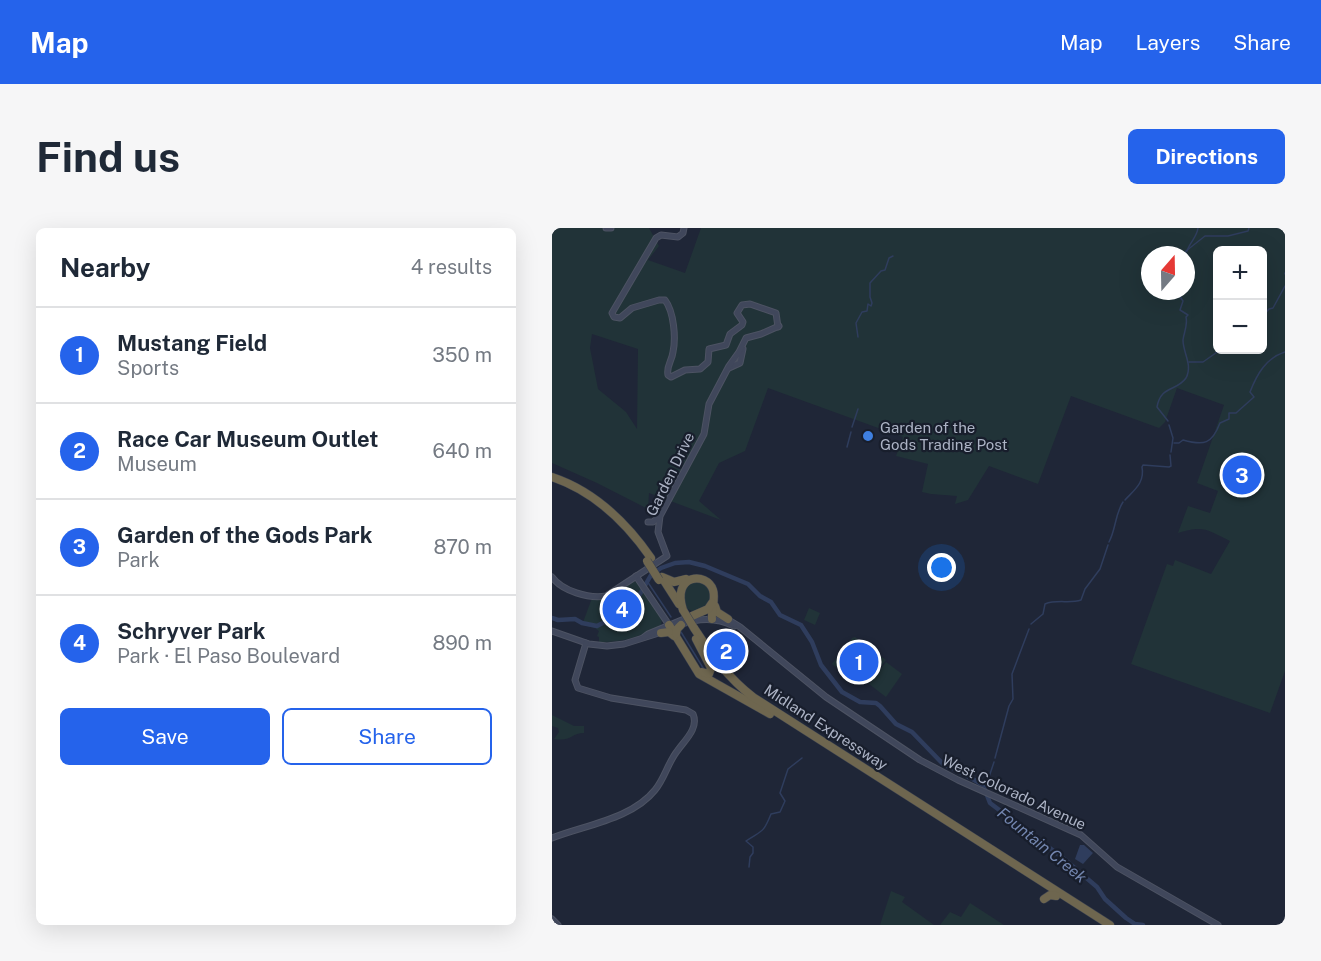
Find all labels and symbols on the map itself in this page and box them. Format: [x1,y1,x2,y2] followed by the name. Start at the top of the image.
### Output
[1141,246,1195,300] north arrow
[880,419,1008,453] place label: Garden of the Gods Trading Post
[861,429,875,443] marker: Garden of the Gods Trading Post
[642,430,698,518] street label: Garden Drive
[1222,452,1262,498] pin: 3
[927,553,956,582] your location
[602,586,642,632] pin: 4
[706,628,746,674] pin: 2
[840,640,878,684] pin: 1
[761,681,891,773] street label: Midland Expressway
[939,751,1089,833] street label: West Colorado Avenue
[994,803,1091,887] water label: Fountain Creek

